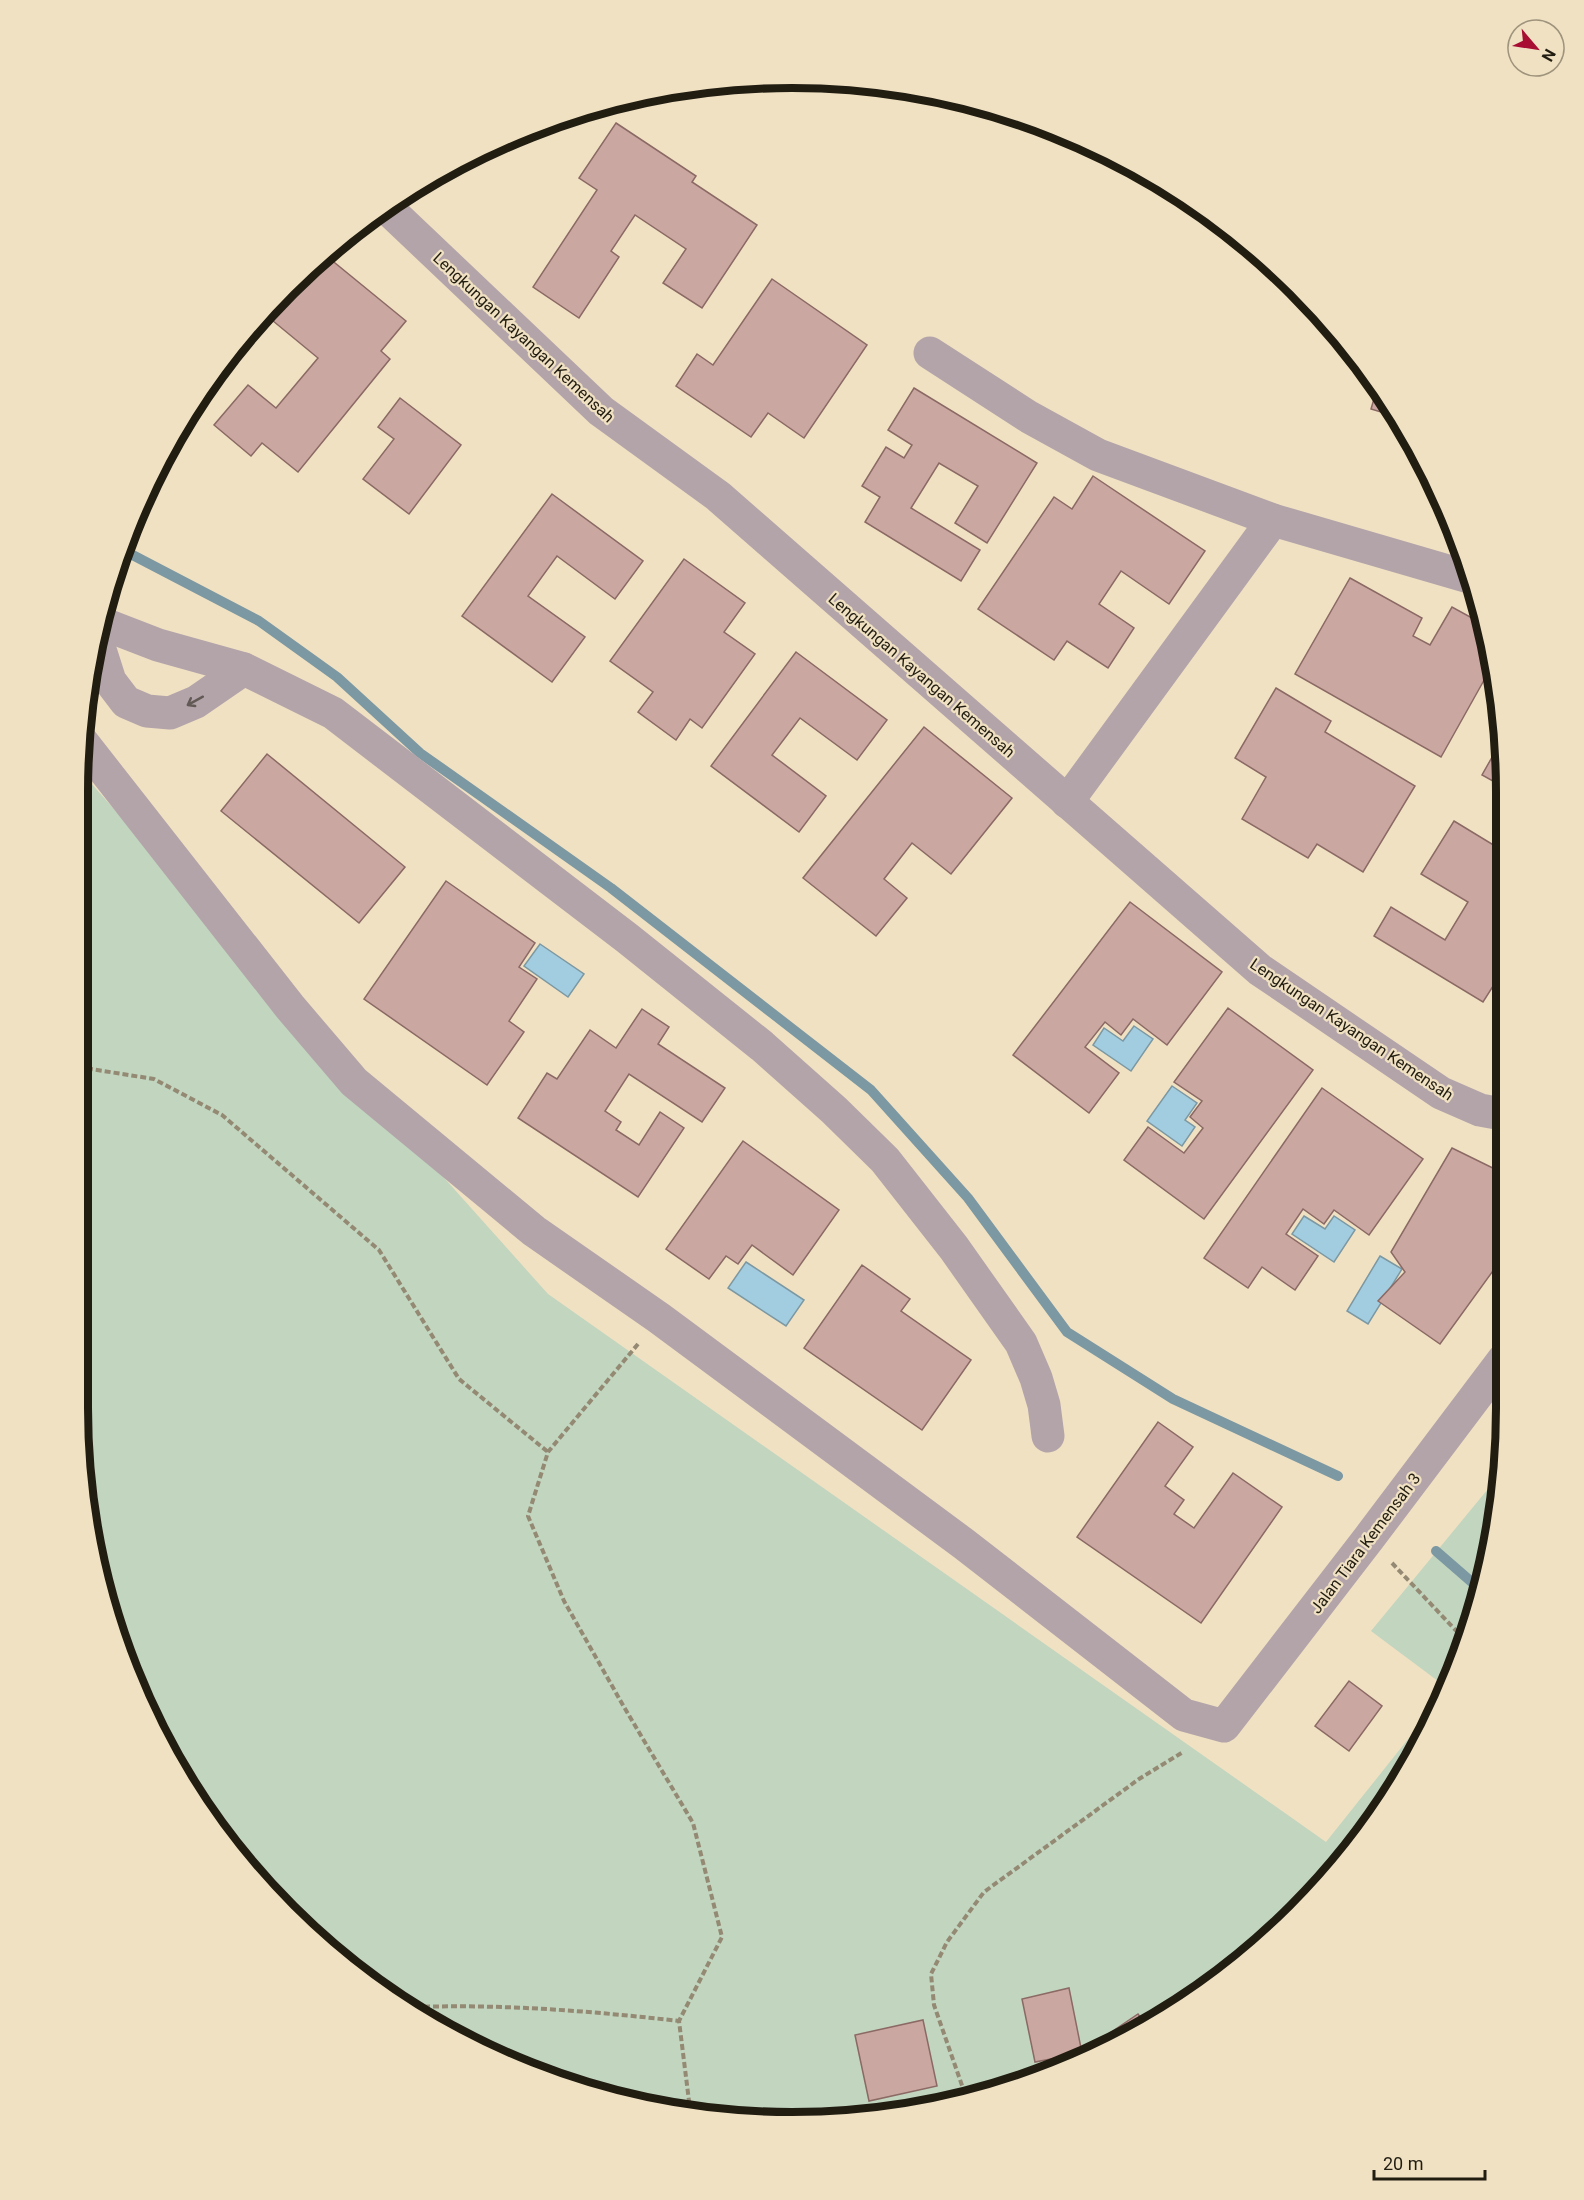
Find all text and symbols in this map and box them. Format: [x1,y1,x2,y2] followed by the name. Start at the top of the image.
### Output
[1506,18,1566,78] north arrow
[1538,45,1560,65] text: N
[429,248,618,426] street label: Lengkungan Kayangan Kemensah
[825,589,1019,762] street label: Lengkungan Kayangan Kemensah
[187,695,204,707] one-way arrow
[1247,954,1457,1105] street label: Lengkungan Kayangan Kemensah
[1306,1469,1424,1617] street label: Jalan Tiara Kemensah 3
[1374,2143,1485,2181] scale bar
[1383,2153,1423,2174] text: 20 m

